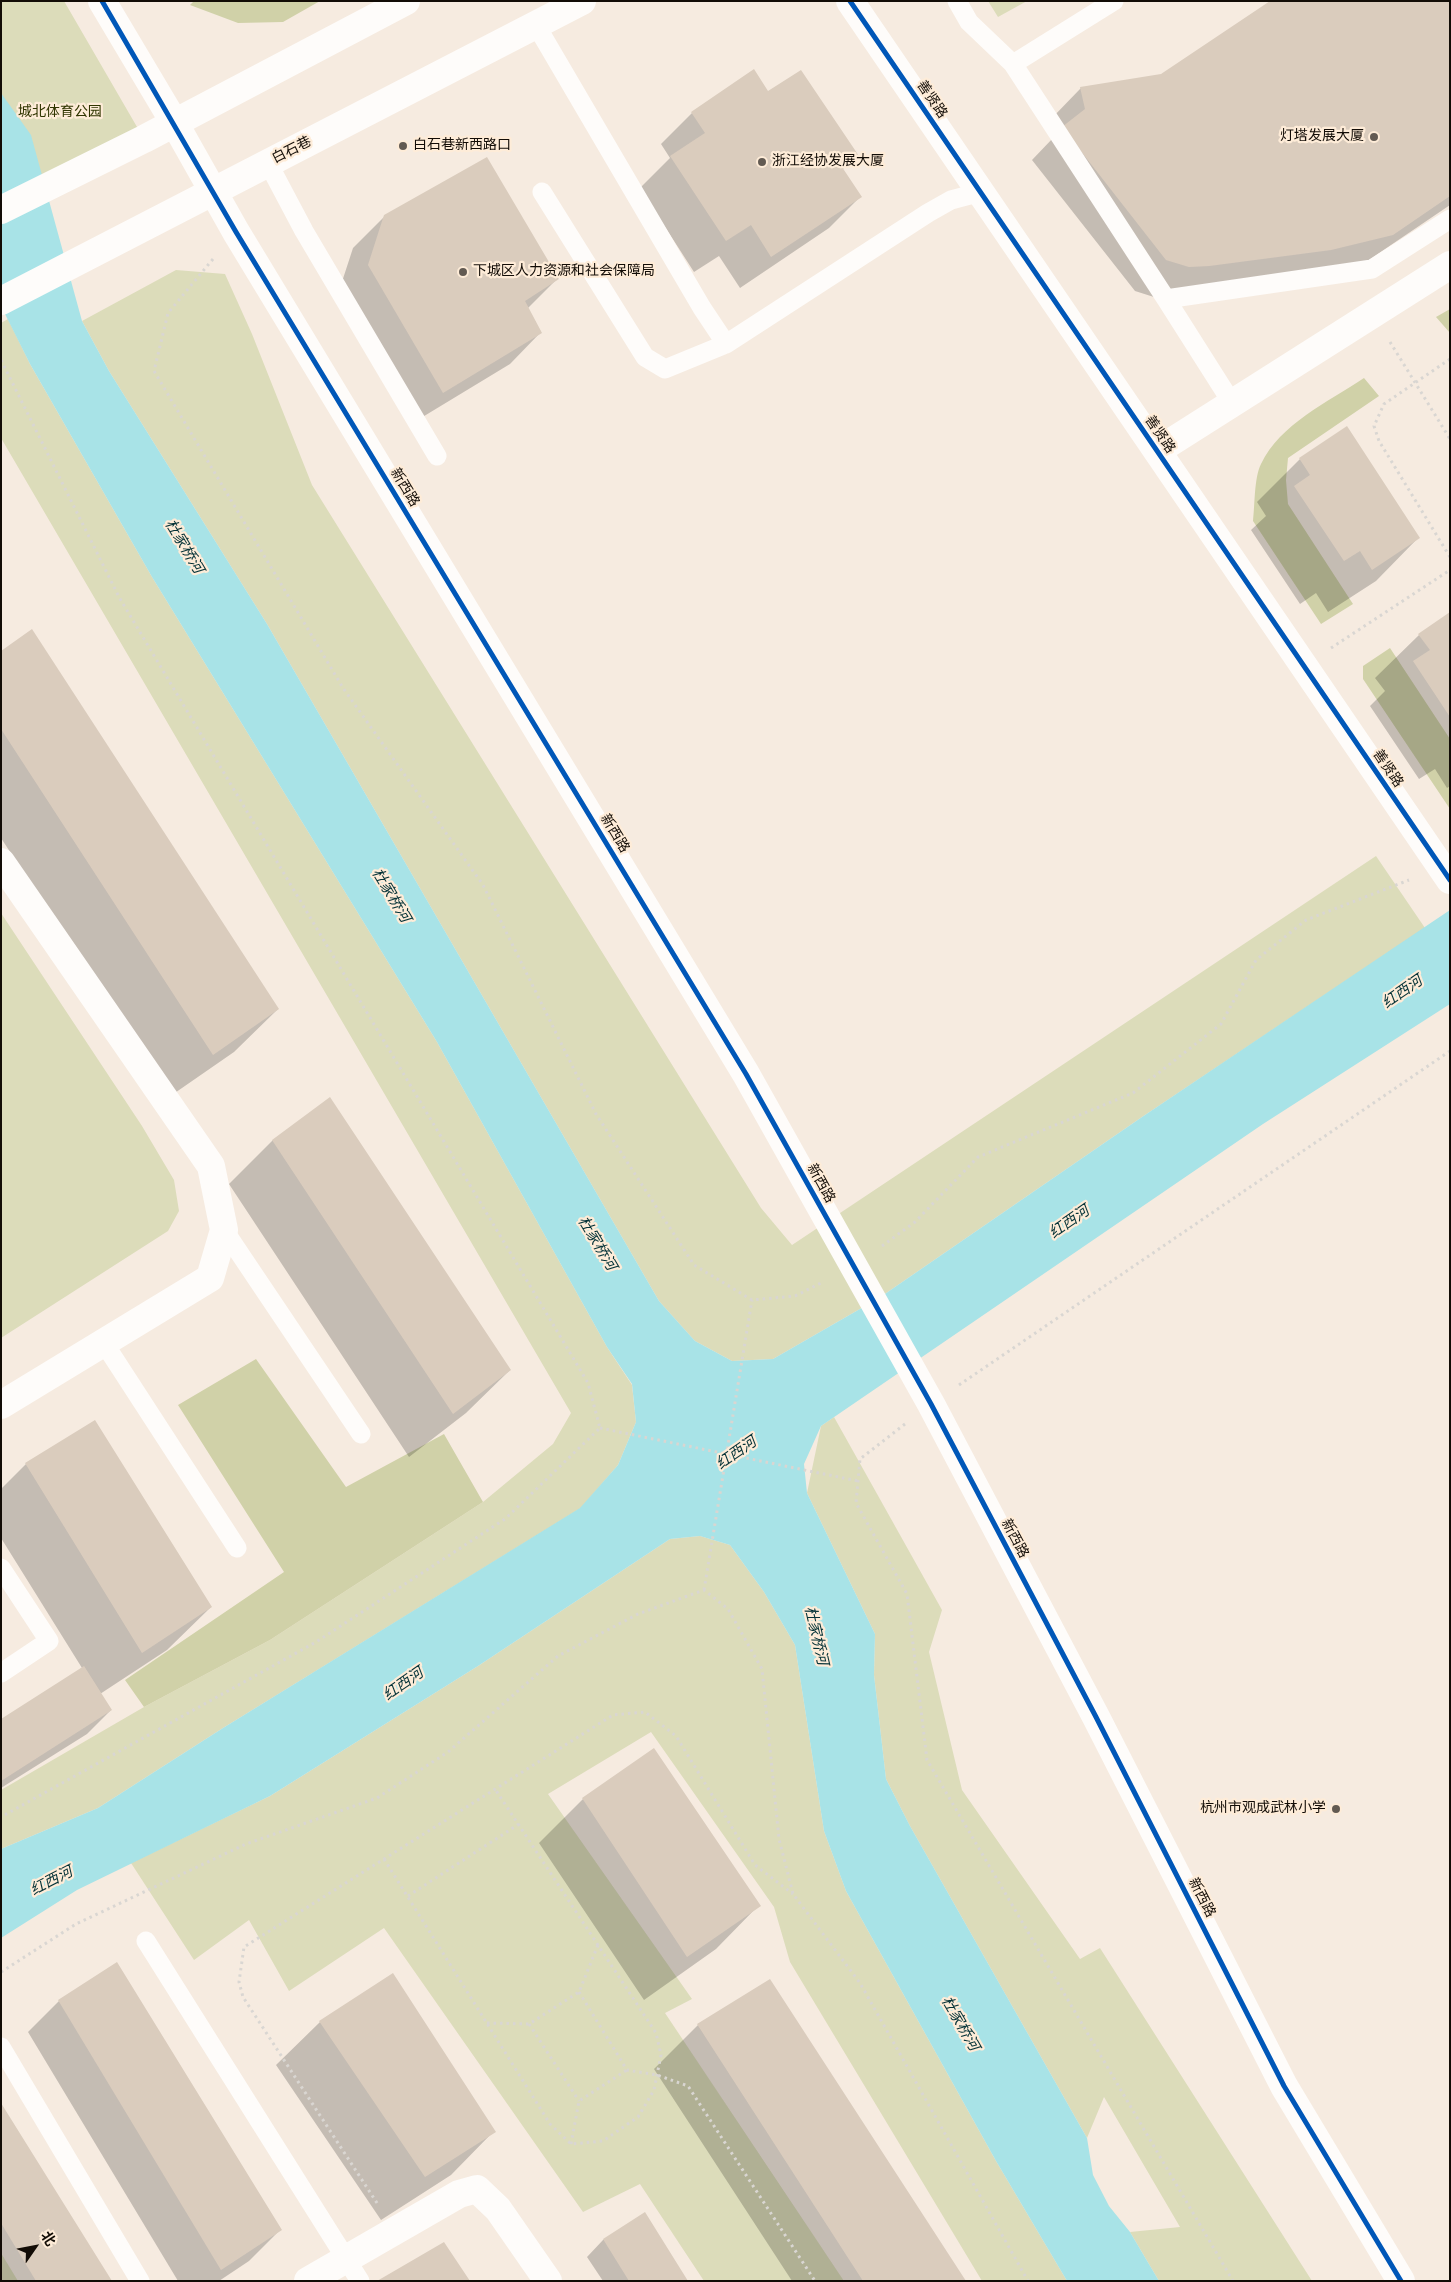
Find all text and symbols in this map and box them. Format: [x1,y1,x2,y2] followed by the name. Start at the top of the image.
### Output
[912,78,950,122] street label: 善贤路
[18,105,102,121] park label: 城北体育公园
[1280,129,1364,145] place label: 灯塔发展大厦
[1368,131,1380,143] marker: 灯塔发展大厦
[269,134,315,168] street label: 白石巷
[413,138,511,154] place label: 白石巷新西路口
[397,140,409,152] marker: 白石巷新西路口
[772,154,884,170] place label: 浙江经协发展大厦
[756,156,768,168] marker: 浙江经协发展大厦
[473,264,655,280] place label: 下城区人力资源和社会保障局
[457,266,469,278] marker: 下城区人力资源和社会保障局
[1140,413,1178,457] street label: 善贤路
[386,466,422,510] street label: 新西路
[160,517,206,577] water label: 杜家桥河
[1368,747,1406,791] street label: 善贤路
[596,812,632,856] street label: 新西路
[367,866,413,926] water label: 杜家桥河
[1379,973,1427,1013] water label: 红西河
[802,1162,838,1206] street label: 新西路
[1046,1203,1094,1243] water label: 红西河
[573,1214,619,1274] water label: 杜家桥河
[713,1434,761,1474] water label: 红西河
[997,1517,1031,1561] street label: 新西路
[799,1605,831,1667] water label: 杜家桥河
[380,1665,428,1705] water label: 红西河
[1200,1801,1326,1817] place label: 杭州市观成武林小学
[1330,1803,1342,1815] marker: 杭州市观成武林小学
[28,1864,76,1900] water label: 红西河
[1184,1875,1218,1921] street label: 新西路
[936,1994,982,2054] water label: 杜家桥河
[10,2222,60,2272] north arrow
[35,2228,60,2250] text: 北

